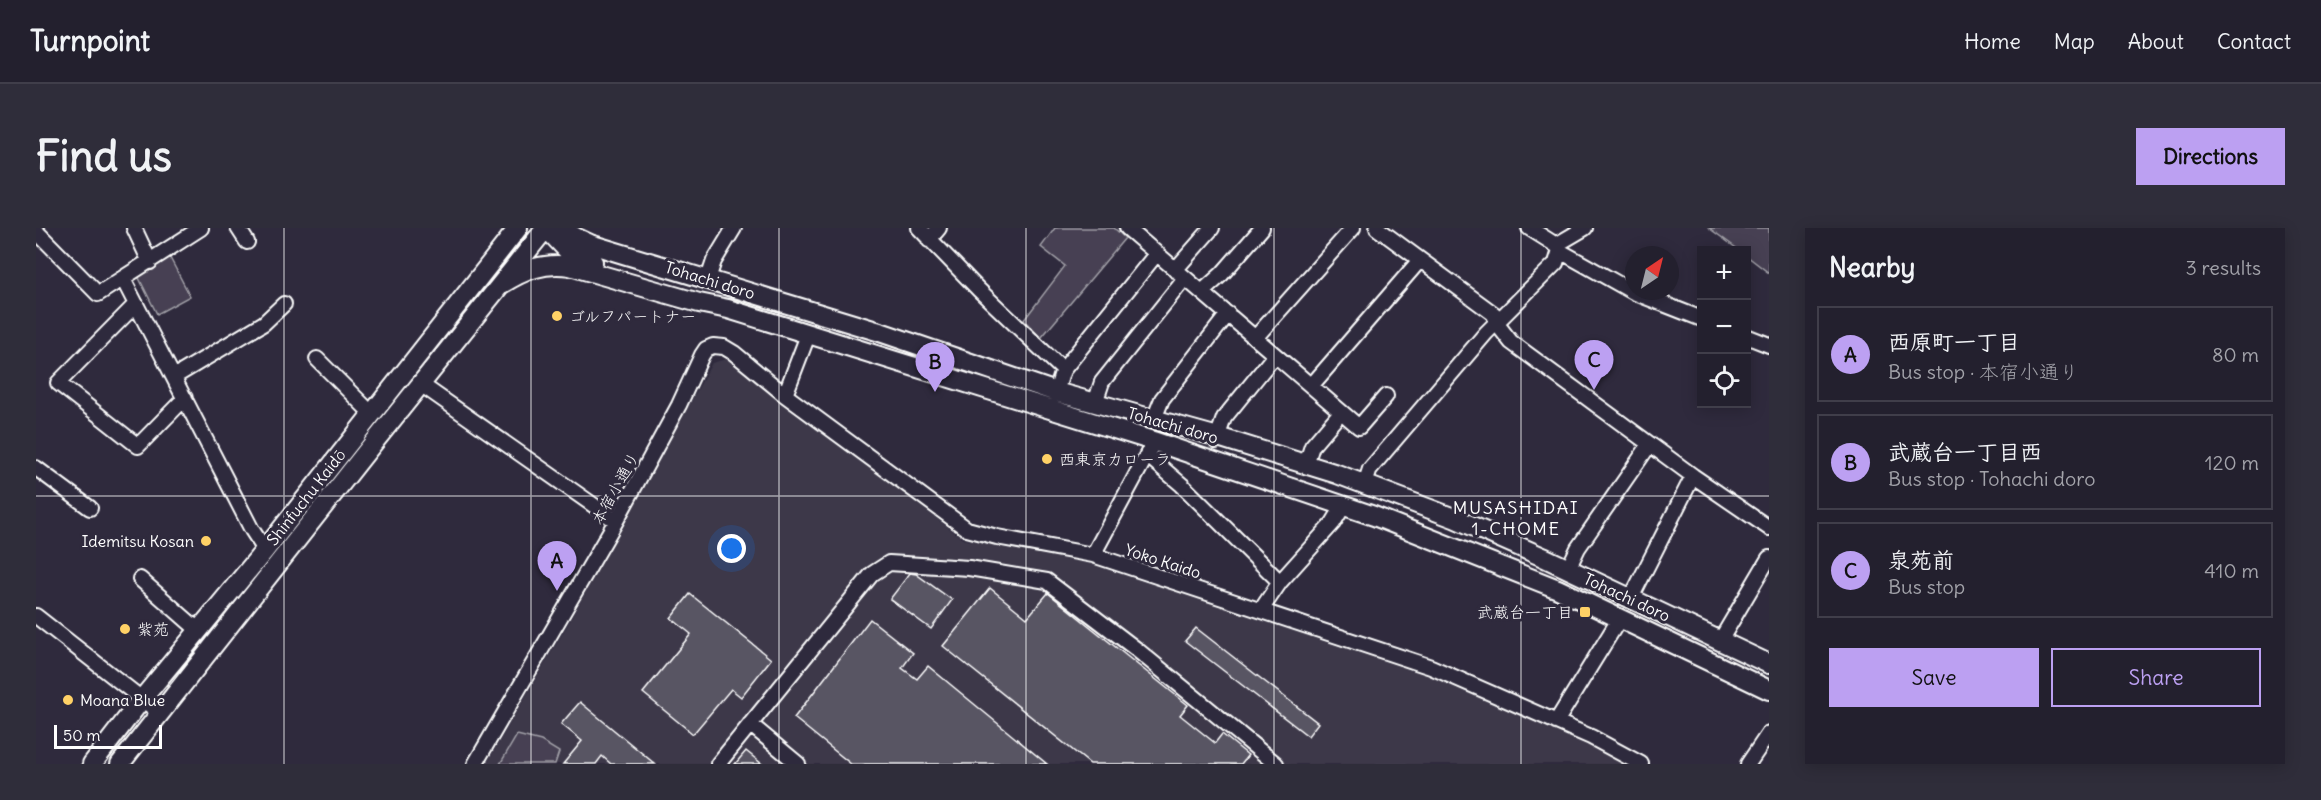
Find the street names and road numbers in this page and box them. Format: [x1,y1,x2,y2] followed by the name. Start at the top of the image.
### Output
[663,257,757,303] street label: Tohachi doro
[1125,403,1221,447] street label: Tohachi doro
[262,445,350,549] street label: Shinfuchu Kaidō
[587,448,643,528] street label: 本宿小通り
[1123,539,1203,583] street label: Yoko Kaido
[1581,568,1673,626] street label: Tohachi doro

